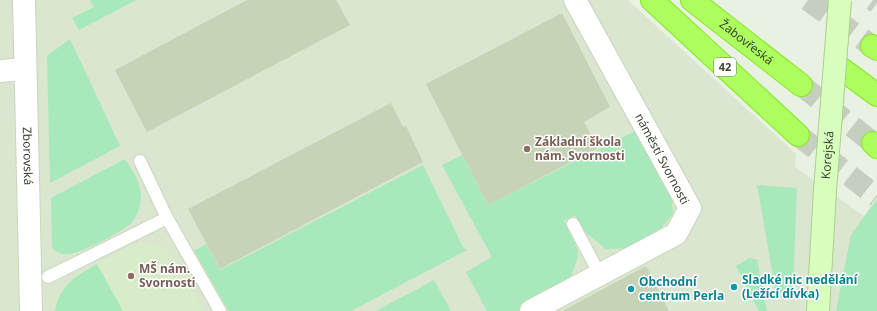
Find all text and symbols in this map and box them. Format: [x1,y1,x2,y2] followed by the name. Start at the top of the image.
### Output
[716,15,777,69] street label: Žabovřeská
[714,58,736,76] road number: 42
[631,110,694,207] street label: náměstí Svornosti
[19,127,37,185] street label: Zborovská
[817,130,838,180] street label: Korejská
[535,133,625,164] place label: Základní škola nám. Svornosti
[522,144,532,154] marker: Základní škola nám. Svornosti
[139,260,195,291] place label: MŠ nám. Svornosti
[126,271,136,281] marker: MŠ nám. Svornosti
[742,271,859,302] place label: Sladké nic nedělání (Ležící dívka)
[639,273,724,304] place label: Obchodní centrum Perla
[729,282,739,292] marker: Sladké nic nedělání (Ležící dívka)
[626,284,636,294] marker: Obchodní centrum Perla

